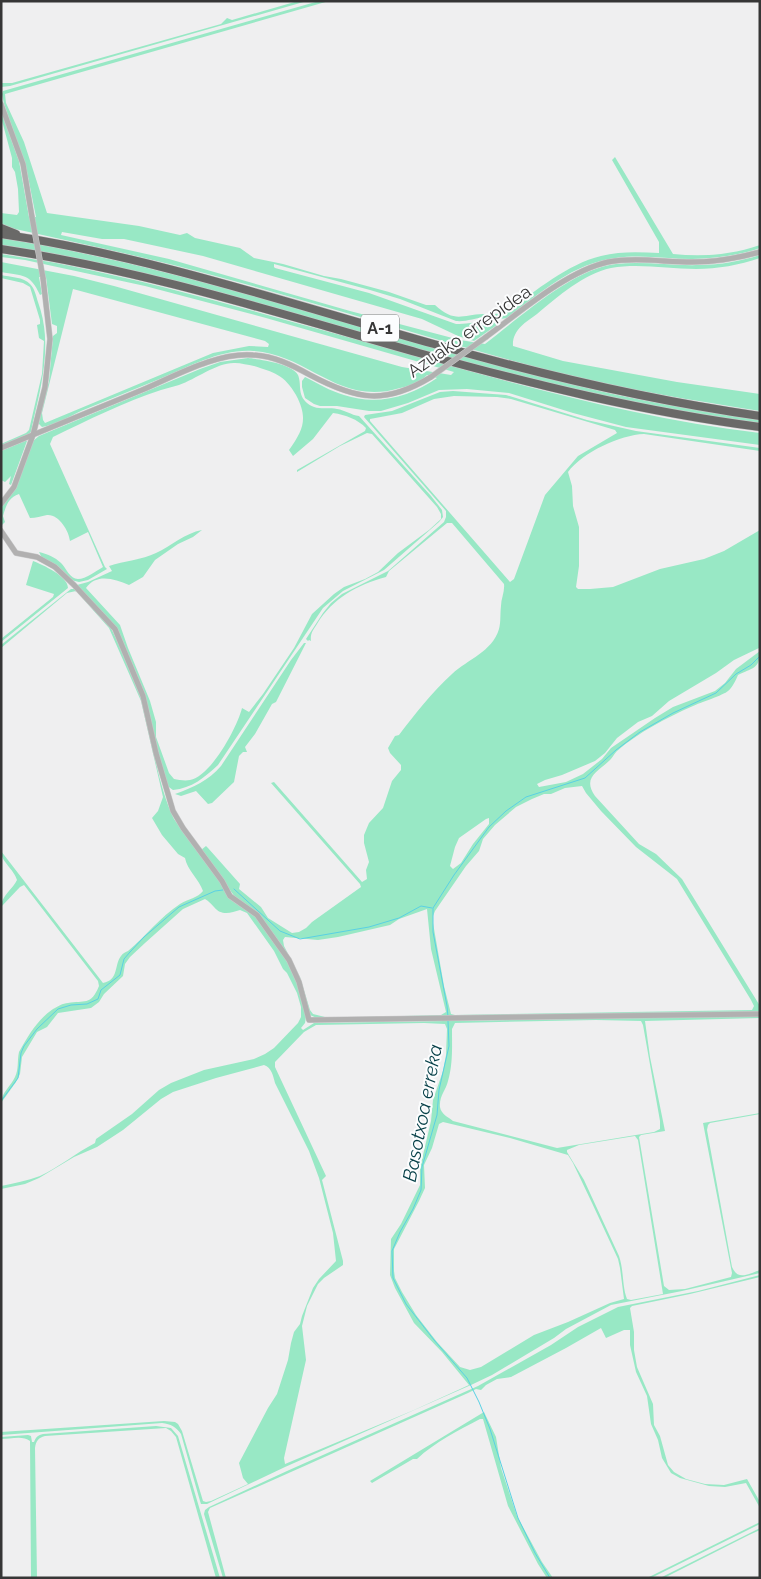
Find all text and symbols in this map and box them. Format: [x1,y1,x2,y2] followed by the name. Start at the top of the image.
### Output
[403,281,535,381] street label: Azuako errepidea
[361,314,399,342] road number: A-1
[398,1042,446,1184] water label: Basotxoa erreka

